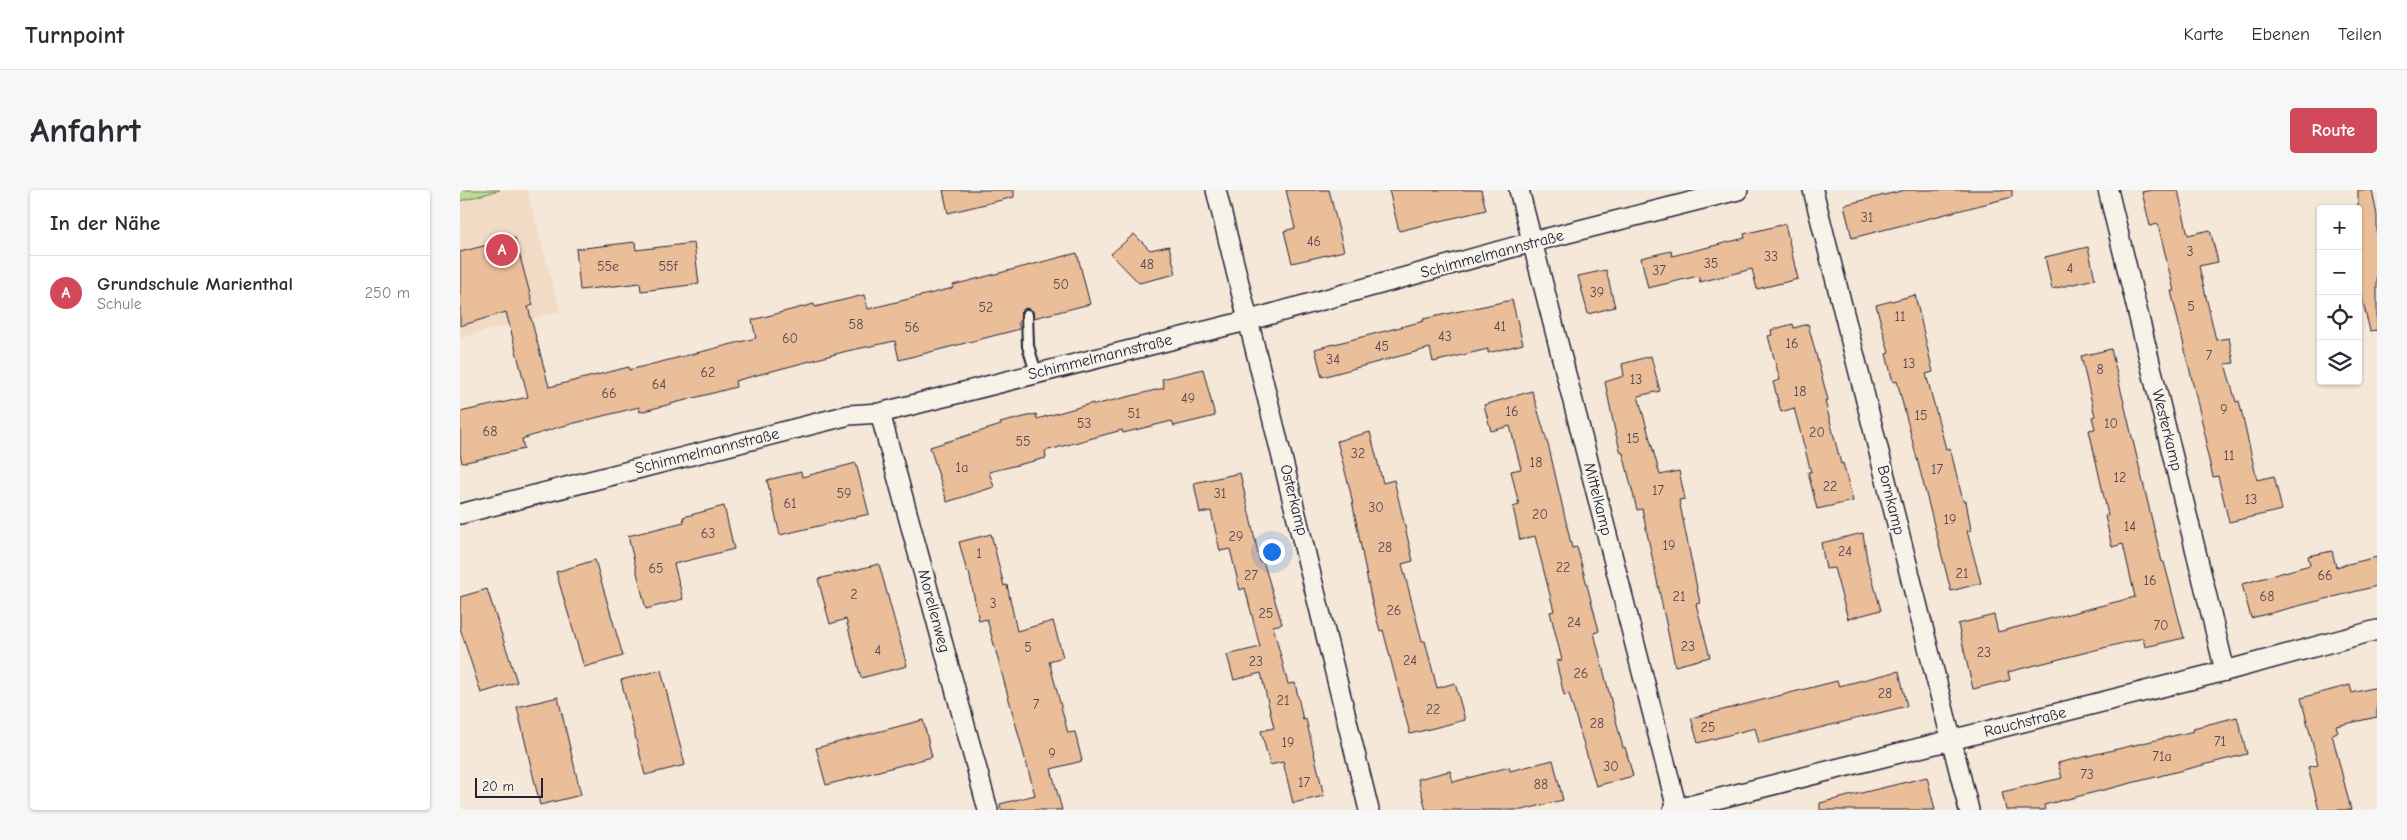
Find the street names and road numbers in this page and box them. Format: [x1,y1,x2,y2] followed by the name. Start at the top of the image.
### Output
[1418,226,1566,282] street label: Schimmelmannstraße
[1026,330,1174,384] street label: Schimmelmannstraße
[2148,387,2186,473] street label: Westerkamp
[633,424,781,478] street label: Schimmelmannstraße
[1580,461,1616,537] street label: Mittelkamp
[1276,462,1312,538] street label: Osterkamp
[1874,463,1908,537] street label: Bornkamp
[914,567,954,655] street label: Morellenweg
[1982,703,2068,741] street label: Rauchstraße

